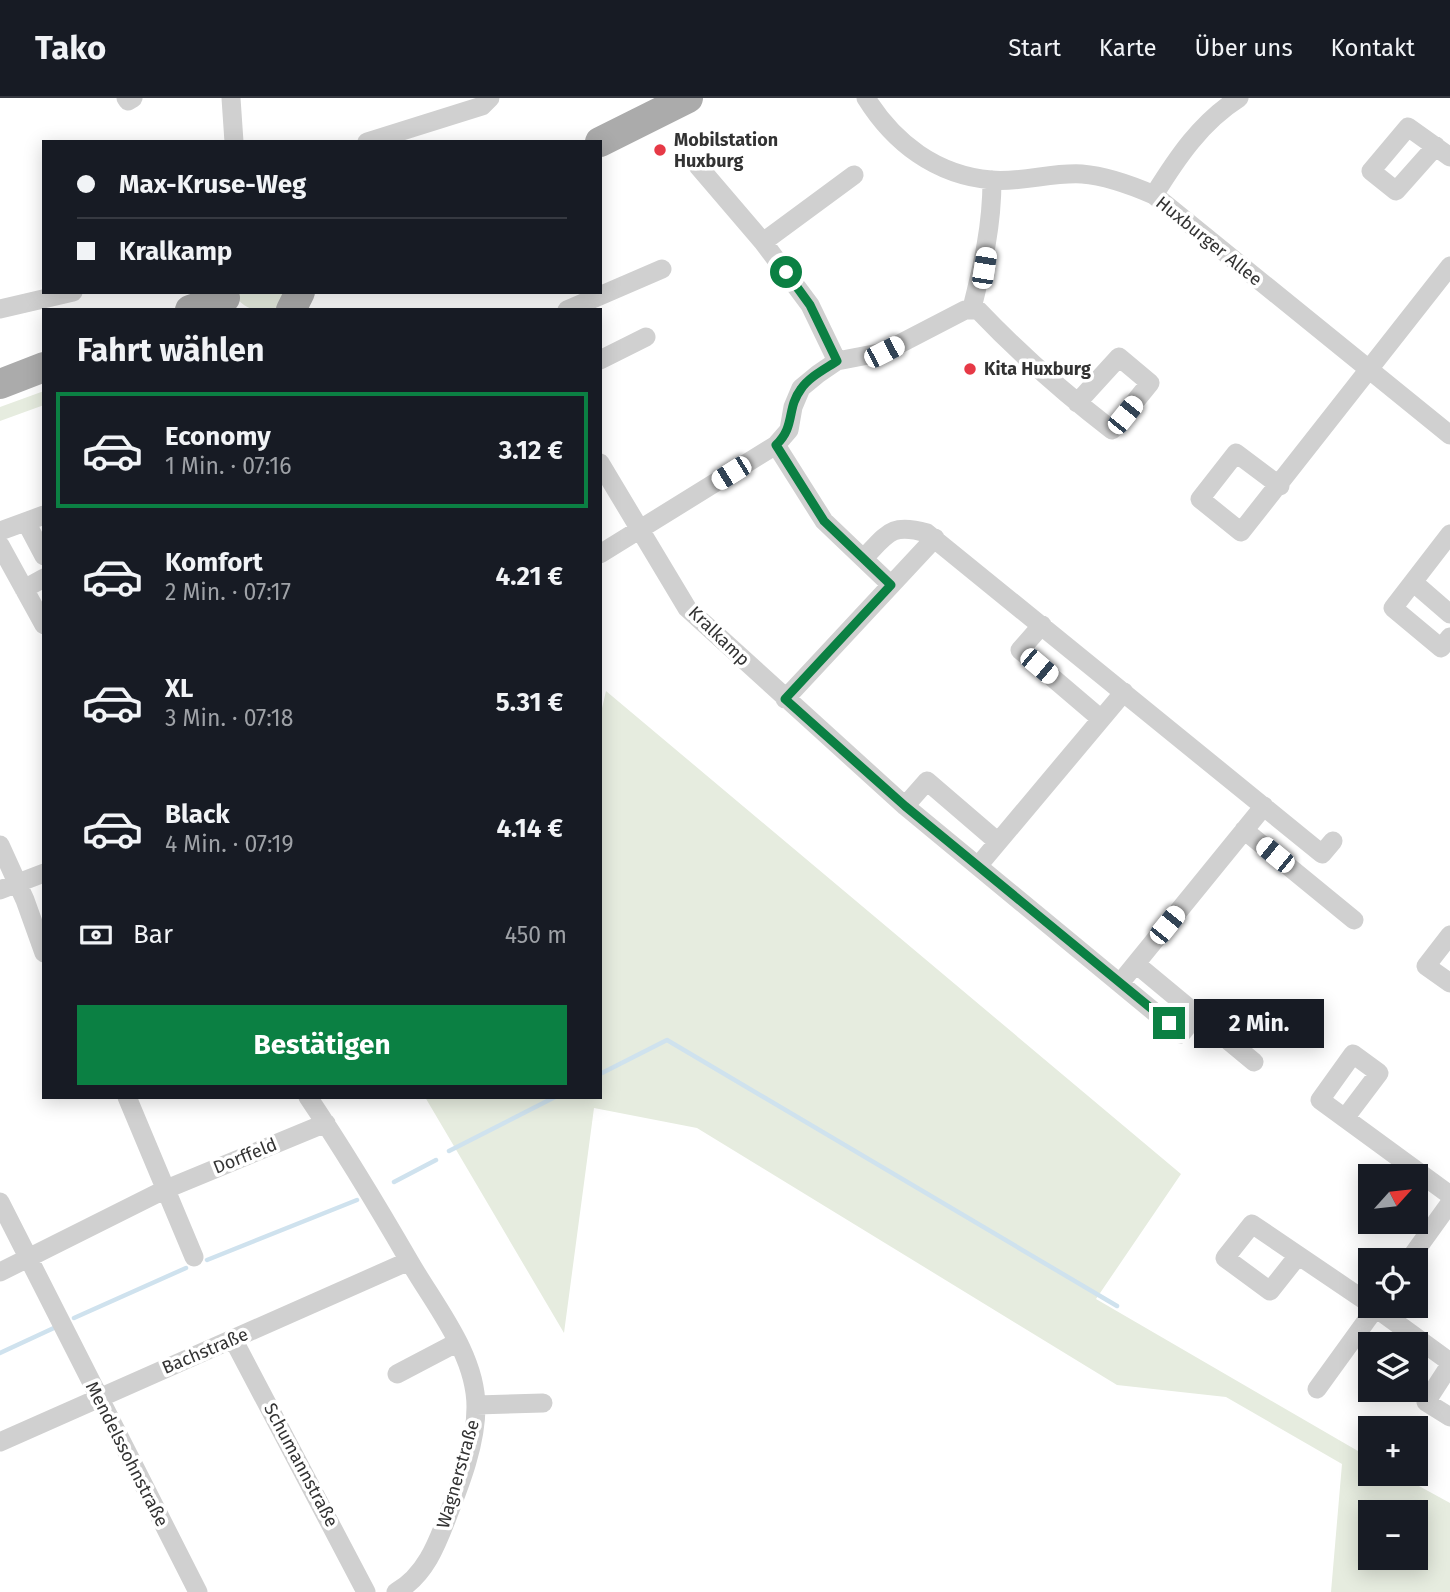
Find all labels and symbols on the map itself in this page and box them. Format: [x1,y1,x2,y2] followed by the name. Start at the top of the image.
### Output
[674,129,778,172] place label: Mobilstation Huxburg
[652,142,668,158] marker: Mobilstation Huxburg
[1151,191,1267,291] street label: Huxburger Allee
[971,246,998,290] car
[770,256,802,288] route start
[861,333,908,371] car
[984,358,1091,380] place label: Kita Huxburg
[962,361,978,377] marker: Kita Huxburg
[1104,392,1147,438] car
[708,453,755,493] car
[684,601,754,671] street label: Kralkamp
[1017,644,1062,688] car
[1253,834,1298,876] car
[1146,902,1189,948] car
[1194,998,1323,1048] callout: 2 Min.
[1153,1007,1185,1039] route end
[210,1133,280,1179] street label: Dorffeld
[1358,1164,1428,1234] north arrow
[159,1323,251,1379] street label: Bachstraße
[81,1378,173,1530] street label: Mendelssohnstraße
[259,1399,343,1531] street label: Schumannstraße
[432,1417,484,1531] street label: Wagnerstraße

